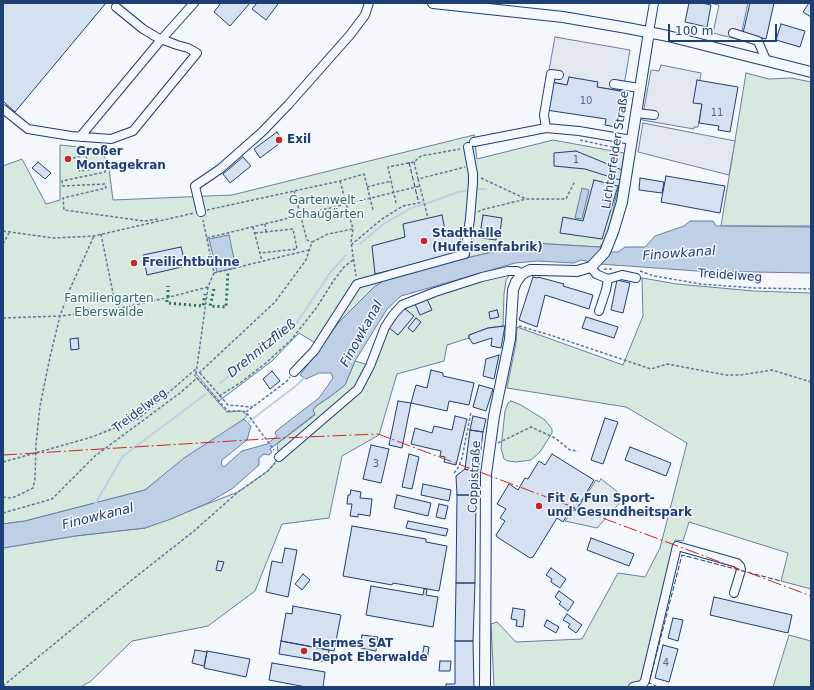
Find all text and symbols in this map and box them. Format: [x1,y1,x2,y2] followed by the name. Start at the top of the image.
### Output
[670,16,779,42] scale bar
[675,24,713,38] text: 100 m
[600,90,632,210] street label: Lichterfelder Straße
[580,95,592,107] house number: 10
[711,107,723,119] house number: 11
[287,133,311,147] place label: Exil
[274,135,284,145] marker: Exil
[76,145,166,173] place label: Großer Montagekran
[63,154,73,164] marker: Großer Montagekran
[573,154,579,166] house number: 1
[288,194,364,222] park label: Gartenwelt - Schaugärten
[432,227,543,255] place label: Stadthalle (Hufeisenfabrik)
[419,236,429,246] marker: Stadthalle (Hufeisenfabrik)
[642,244,716,264] water label: Finowkanal
[142,256,240,270] place label: Freilichtbühne
[129,258,139,268] marker: Freilichtbühne
[698,267,762,285] street label: Treidelweg
[64,292,154,320] park label: Familiengarten Eberswalde
[337,298,387,370] water label: Finowkanal
[225,317,299,381] water label: Drehnitzfließ
[110,386,170,436] street label: Treidelweg
[466,440,484,514] street label: Coppistraße
[373,458,379,470] house number: 3
[547,492,692,520] place label: Fit & Fun Sport- und Gesundheitspark
[61,501,135,533] water label: Finowkanal
[534,501,544,511] marker: Fit & Fun Sport- und Gesundheitspark
[312,637,428,665] place label: Hermes SAT Depot Eberwalde
[299,646,309,656] marker: Hermes SAT Depot Eberwalde
[663,657,669,669] house number: 4

